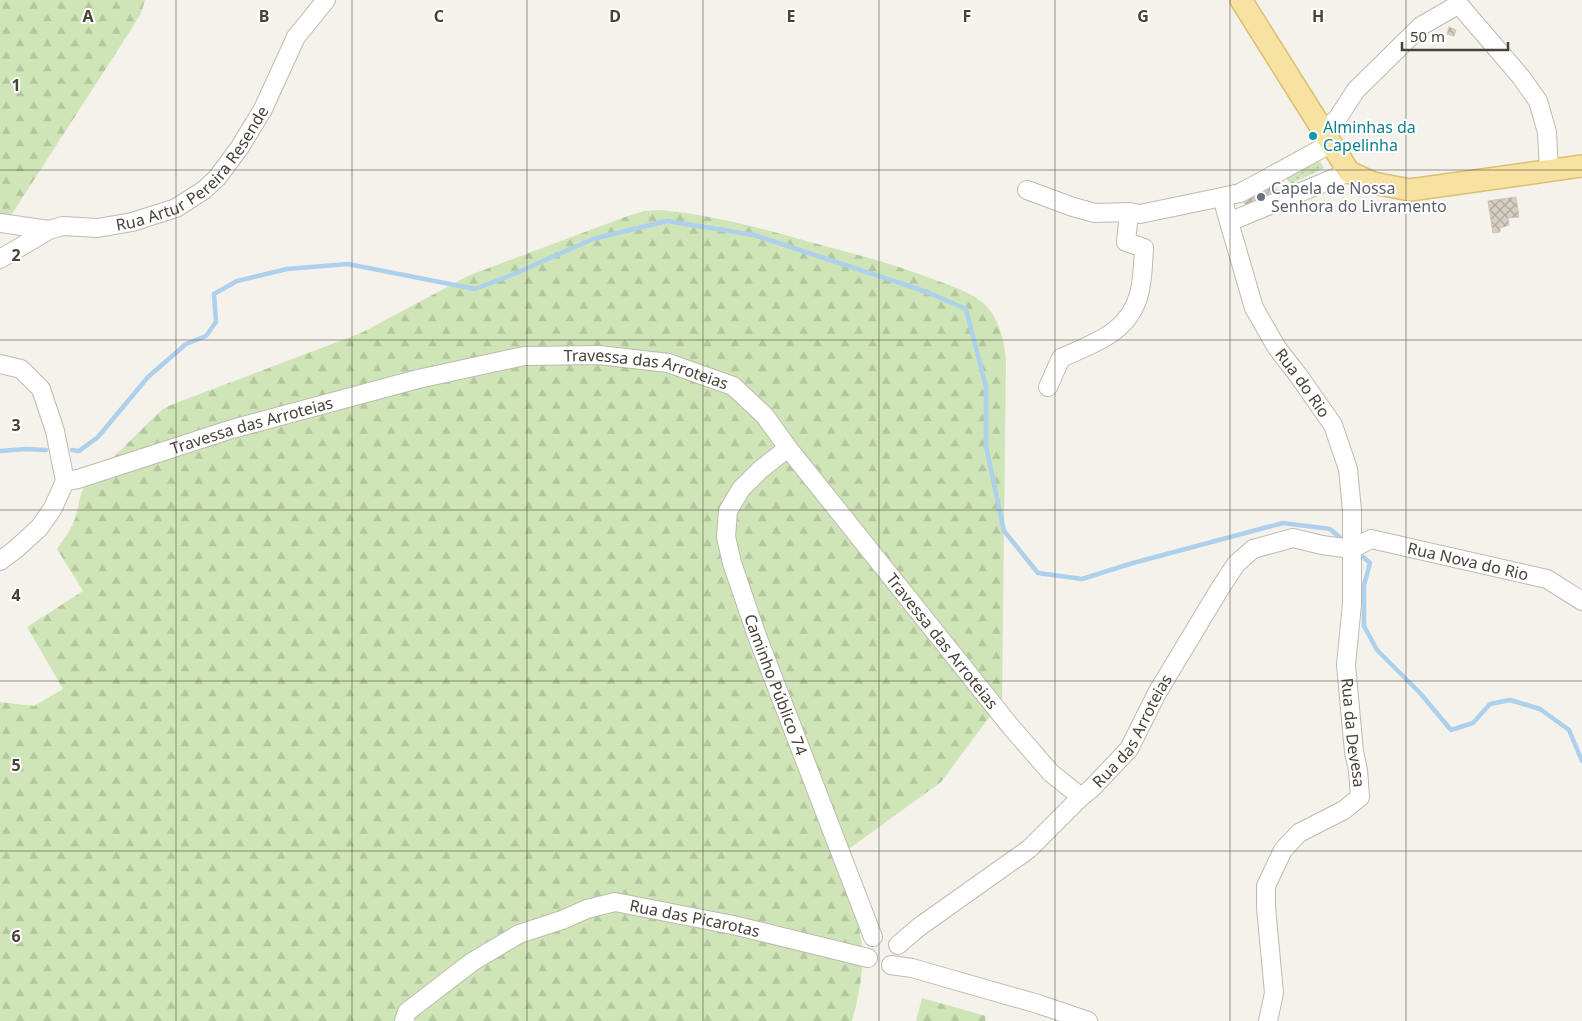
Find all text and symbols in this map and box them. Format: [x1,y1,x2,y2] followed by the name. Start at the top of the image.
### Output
[82,5,94,27] text: A
[259,5,269,27] text: B
[434,5,444,27] text: C
[609,5,621,27] text: D
[787,5,796,27] text: E
[963,5,971,27] text: F
[1137,5,1149,27] text: G
[1312,5,1324,27] text: H
[1402,20,1508,52] scale bar
[1410,26,1445,46] text: 50 m
[11,74,21,96] text: 1
[114,102,273,236] street label: Rua Artur Pereira Resende
[1323,116,1416,156] place label: Alminhas da Capelinha
[1307,130,1319,142] marker: Alminhas da Capelinha
[1271,177,1447,217] place label: Capela de Nossa Senhora do Livramento
[1255,191,1267,203] marker: Capela de Nossa Senhora do Livramento
[11,244,21,266] text: 2
[564,344,732,395] street label: Travessa das Arroteias
[1270,344,1335,422] street label: Rua do Rio
[168,391,335,459] street label: Travessa das Arroteias
[11,414,21,436] text: 3
[1405,537,1531,585] street label: Rua Nova do Rio
[881,569,1003,714] street label: Travessa das Arroteias
[11,584,21,606] text: 4
[739,611,813,758] street label: Caminho Público 74
[1087,670,1177,792] street label: Rua das Arroteias
[1336,677,1370,788] street label: Rua da Devesa
[11,754,21,776] text: 5
[628,894,762,942] street label: Rua das Picarotas
[11,925,21,947] text: 6

